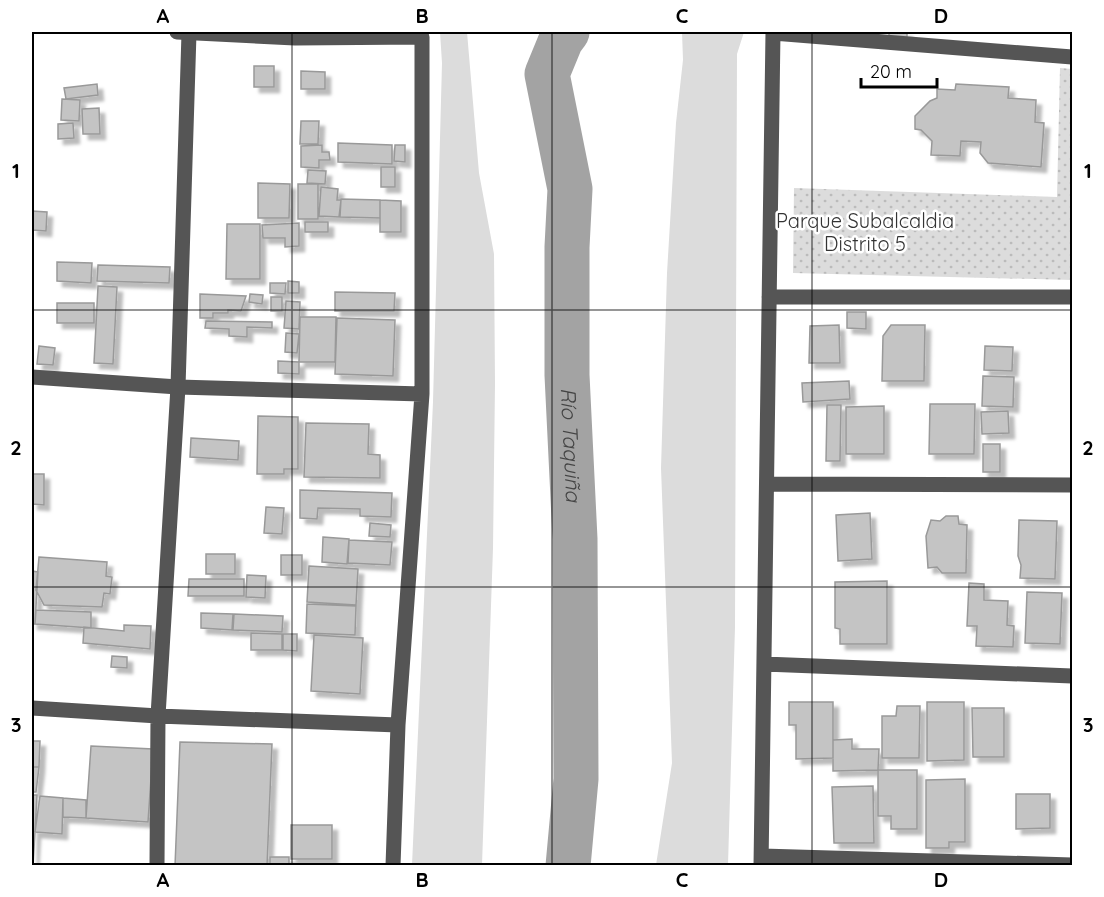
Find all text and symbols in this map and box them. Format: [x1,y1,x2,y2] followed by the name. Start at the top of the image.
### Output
[157,3,170,28] text: A
[415,3,429,28] text: B
[676,3,689,28] text: C
[934,3,948,28] text: D
[861,51,938,89] scale bar
[870,60,912,83] text: 20 m
[12,158,20,183] text: 1
[1084,158,1092,183] text: 1
[776,208,954,256] park label: Parque Subalcaldia Distrito 5
[556,387,587,504] water label: Río Taquiña
[10,435,22,460] text: 2
[1082,435,1094,460] text: 2
[11,712,21,737] text: 3
[1083,712,1093,737] text: 3
[157,867,170,892] text: A
[415,867,429,892] text: B
[676,867,689,892] text: C
[934,867,948,892] text: D

